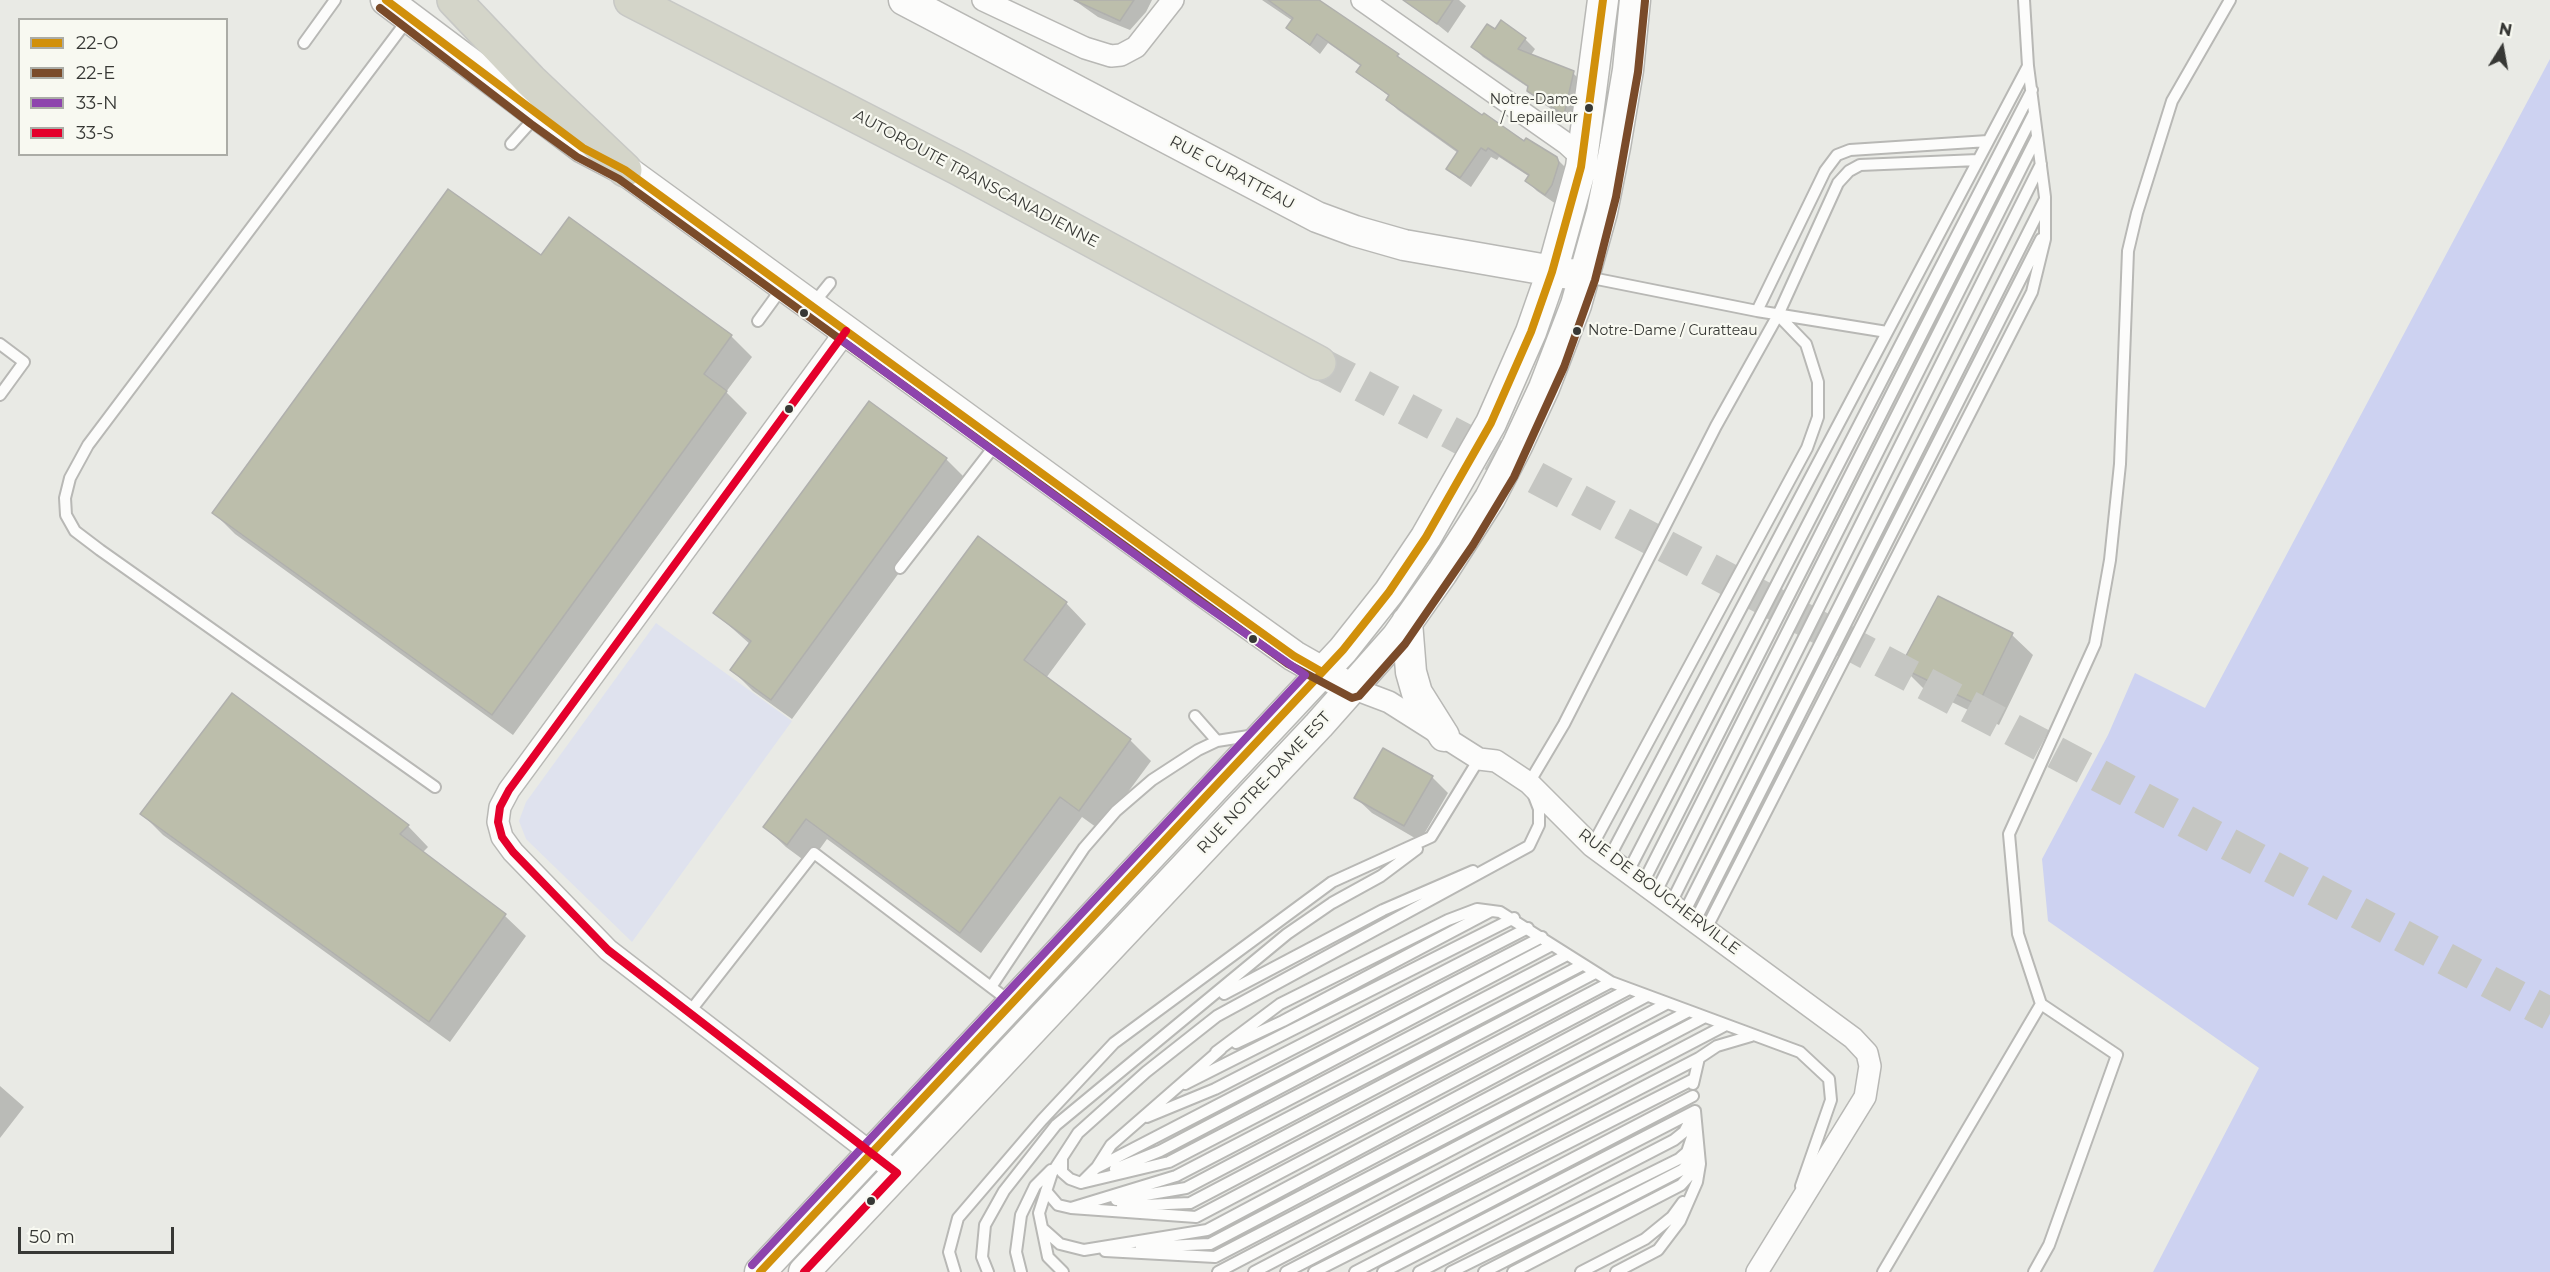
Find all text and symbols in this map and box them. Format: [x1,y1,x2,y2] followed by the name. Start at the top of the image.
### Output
[18,18,228,156] legend
[2472,18,2532,78] north arrow
[2497,19,2514,40] text: N
[76,32,118,54] text: 22-O
[76,62,115,84] text: 22-E
[76,92,118,114] text: 33-N
[1490,92,1578,124] place label: Notre-Dame / Lepailleur
[1583,102,1595,114] marker: Notre-Dame / Lepailleur
[850,106,1102,252] street label: AUTOROUTE TRANSCANADIENNE
[76,122,114,144] text: 33-S
[1166,132,1298,214] street label: RUE CURATTEAU
[798,307,810,319] unlabelled marker
[1588,323,1758,339] place label: Notre-Dame / Curatteau
[1571,325,1583,337] marker: Notre-Dame / Curatteau
[783,403,795,415] unlabelled marker
[1247,633,1259,645] unlabelled marker
[1193,708,1335,858] street label: RUE NOTRE-DAME EST
[1574,825,1744,959] street label: RUE DE BOUCHERVILLE
[865,1195,877,1207] unlabelled marker
[21,1215,177,1253] scale bar
[29,1226,75,1248] text: 50 m

